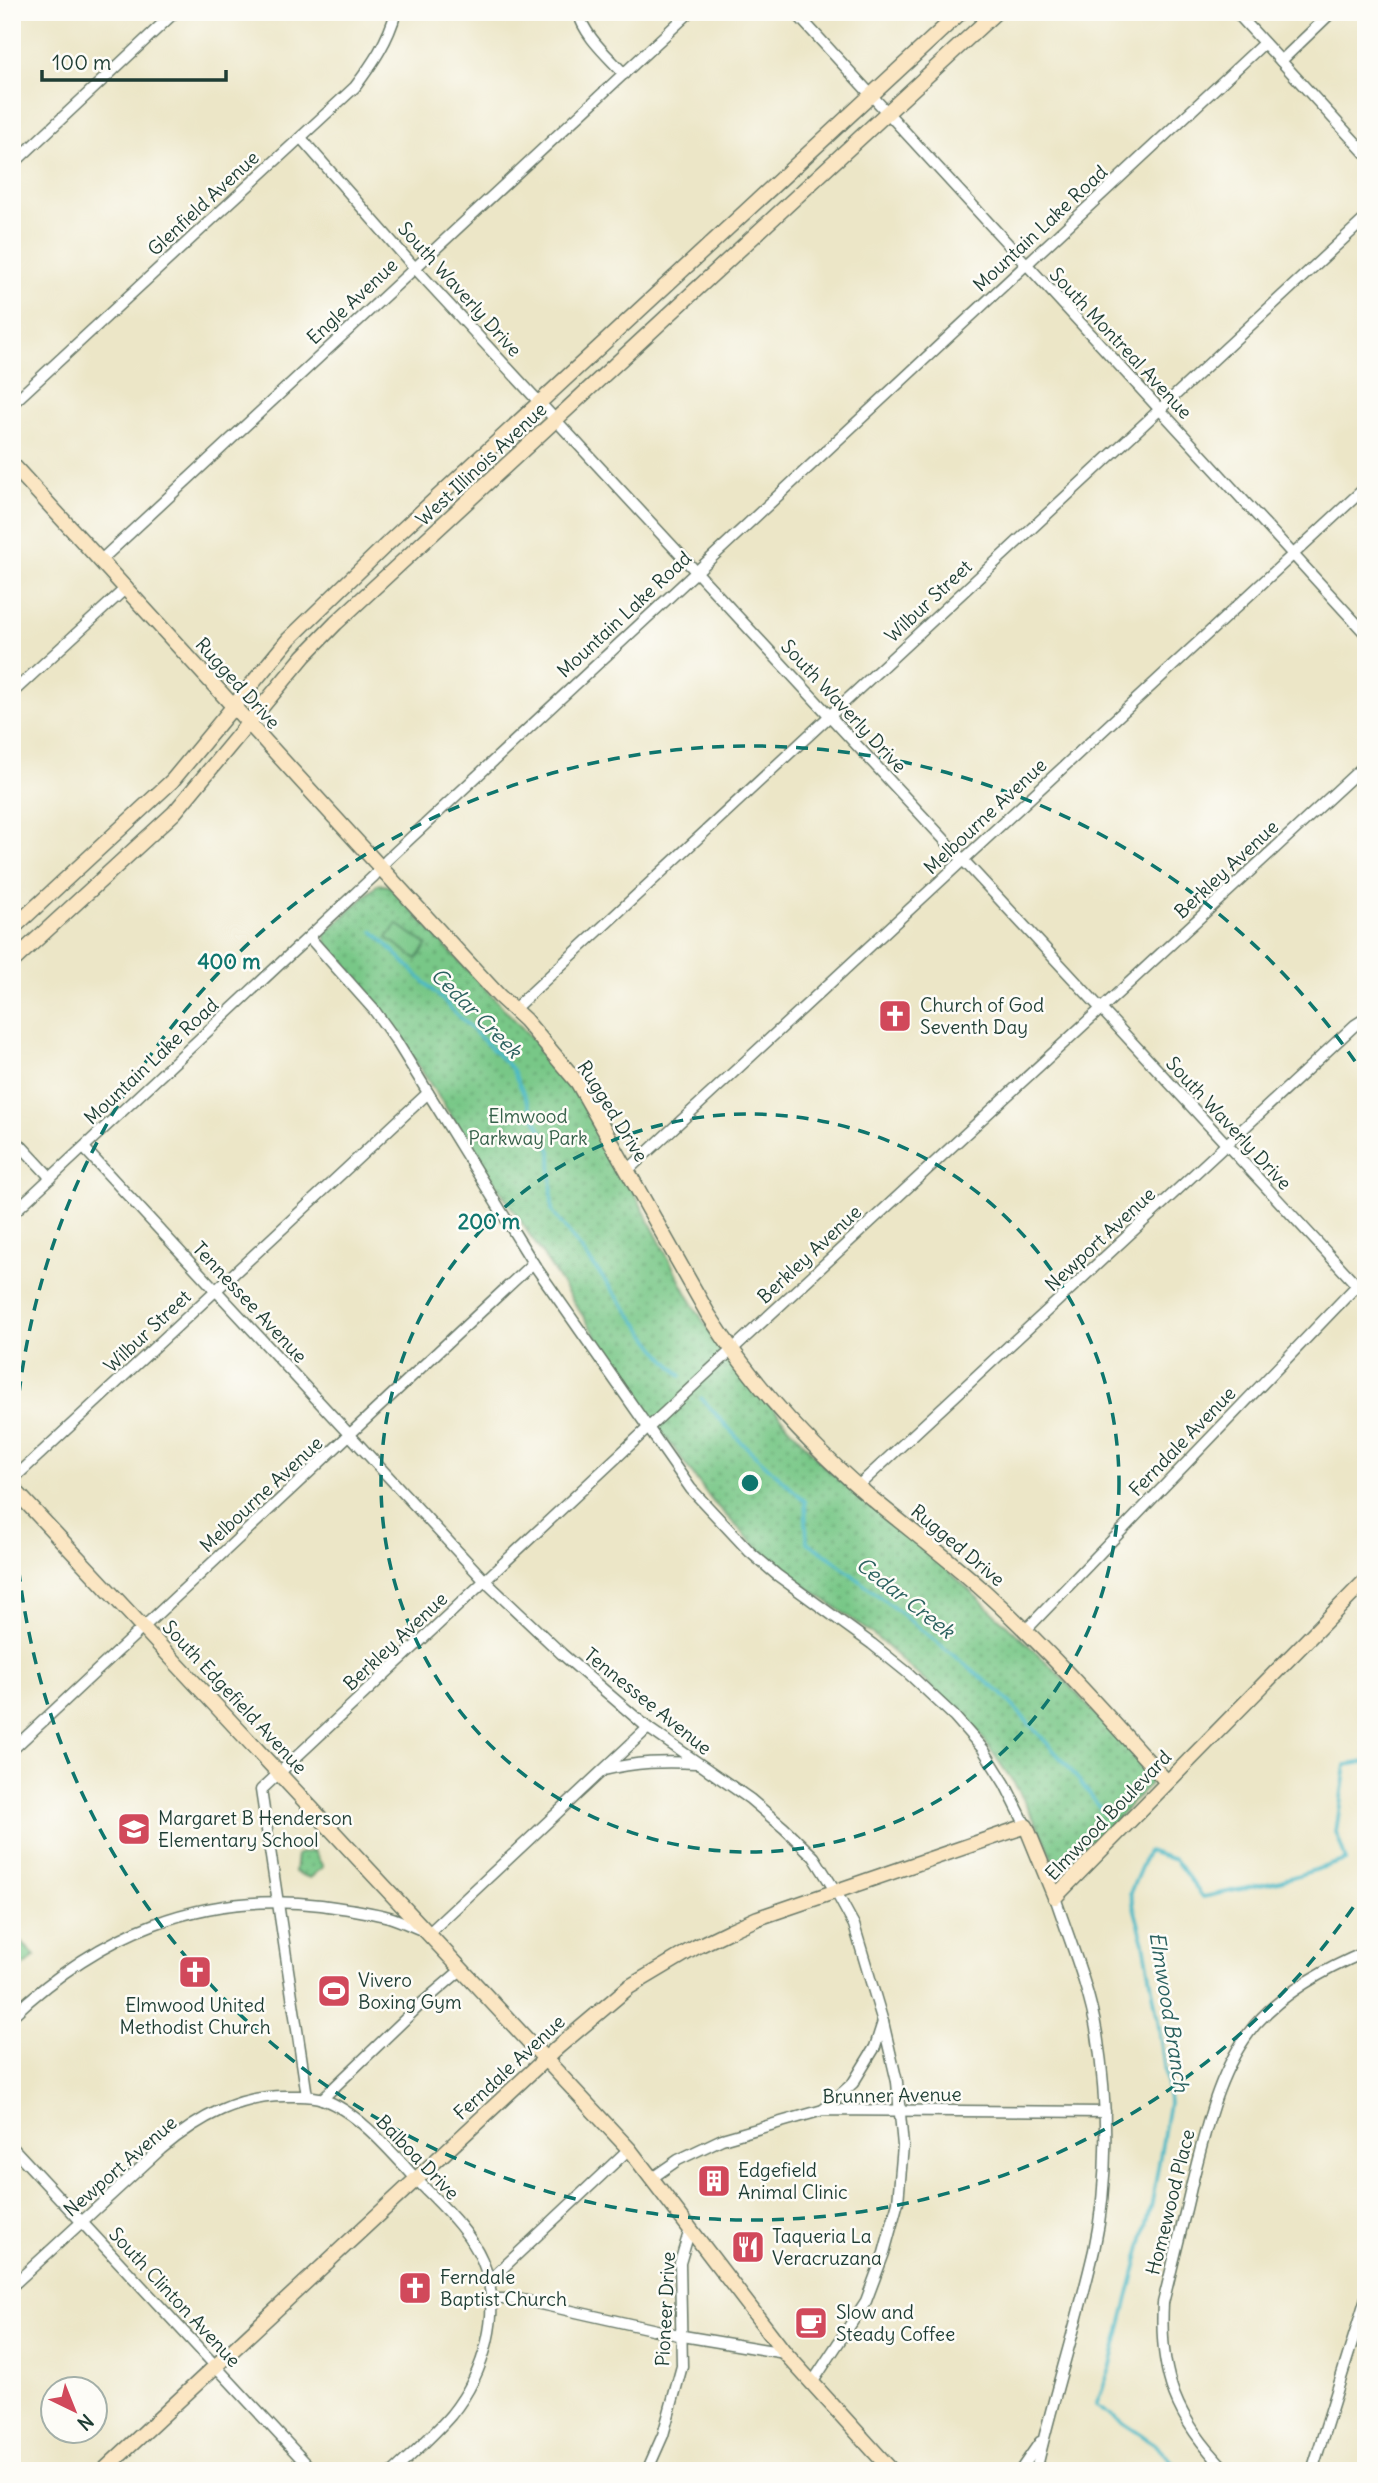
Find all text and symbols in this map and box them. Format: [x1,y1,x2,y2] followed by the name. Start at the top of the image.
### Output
[42,38,226,82] scale bar
[52,49,111,76] text: 100 m
[142,145,264,261] street label: Glenfield Avenue
[968,160,1112,296] street label: Mountain Lake Road
[393,217,527,361] street label: South Waverly Drive
[302,253,402,349] street label: Engle Avenue
[1045,262,1197,424] street label: South Montreal Avenue
[411,397,551,531] street label: West Illinois Avenue
[552,546,696,682] street label: Mountain Lake Road
[879,555,977,647] street label: Wilbur Street
[191,632,285,734] street label: Rugged Drive
[776,634,912,778] street label: South Waverly Drive
[919,753,1051,879] street label: Melbourne Avenue
[1169,815,1283,923] street label: Berkley Avenue
[197,948,261,975] text: 400 m
[425,962,528,1065] water label: Cedar Creek
[79,993,223,1129] street label: Mountain Lake Road
[920,993,1044,1039] place label: Church of God Seventh Day
[876,997,914,1035] church icon: Church of God Seventh Day
[1161,1051,1297,1195] street label: South Waverly Drive
[572,1056,654,1166] street label: Rugged Drive
[468,1104,588,1150] park label: Elmwood Parkway Park
[1040,1182,1160,1296] street label: Newport Avenue
[752,1200,866,1308] street label: Berkley Avenue
[458,1208,521,1235] text: 200 m
[188,1236,312,1368] street label: Tennessee Avenue
[98,1285,196,1377] street label: Wilbur Street
[1124,1381,1240,1501] street label: Ferndale Avenue
[195,1431,327,1557] street label: Melbourne Avenue
[738,1471,762,1495] centre of rings
[906,1499,1010,1591] street label: Rugged Drive
[851,1551,961,1645] water label: Cedar Creek
[338,1587,452,1695] street label: Berkley Avenue
[158,1615,312,1779] street label: South Edgefield Avenue
[579,1642,717,1760] street label: Tennessee Avenue
[1040,1745,1176,1885] street label: Elmwood Boulevard
[158,1806,353,1852] place label: Margaret B Henderson Elementary School
[115,1810,153,1848] school or university icon: Margaret B Henderson Elementary School
[1144,1930,1196,2095] water label: Elmwood Branch
[176,1953,214,1991] church icon: Elmwood United Methodist Church
[358,1968,462,2014] place label: Vivero Boxing Gym
[315,1972,353,2010] sports icon: Vivero Boxing Gym
[119,1993,271,2039] place label: Elmwood United Methodist Church
[448,2009,570,2125] street label: Ferndale Avenue
[822,2082,962,2108] street label: Brunner Avenue
[371,2109,465,2205] street label: Balboa Drive
[59,2110,181,2222] street label: Newport Avenue
[1140,2127,1200,2277] street label: Homewood Place
[738,2158,848,2204] place label: Edgefield Animal Clinic
[695,2162,733,2200] building icon: Edgefield Animal Clinic
[104,2222,246,2372] street label: South Clinton Avenue
[772,2224,882,2270] place label: Taqueria La Veracruzana
[729,2228,767,2266] restaurant icon: Taqueria La Veracruzana
[650,2251,680,2367] street label: Pioneer Drive
[440,2265,567,2311] place label: Ferndale Baptist Church
[396,2269,434,2307] church icon: Ferndale Baptist Church
[836,2300,955,2346] place label: Slow and Steady Coffee
[792,2304,830,2342] cafe icon: Slow and Steady Coffee
[38,2374,108,2444] north arrow
[73,2409,99,2436] text: N

